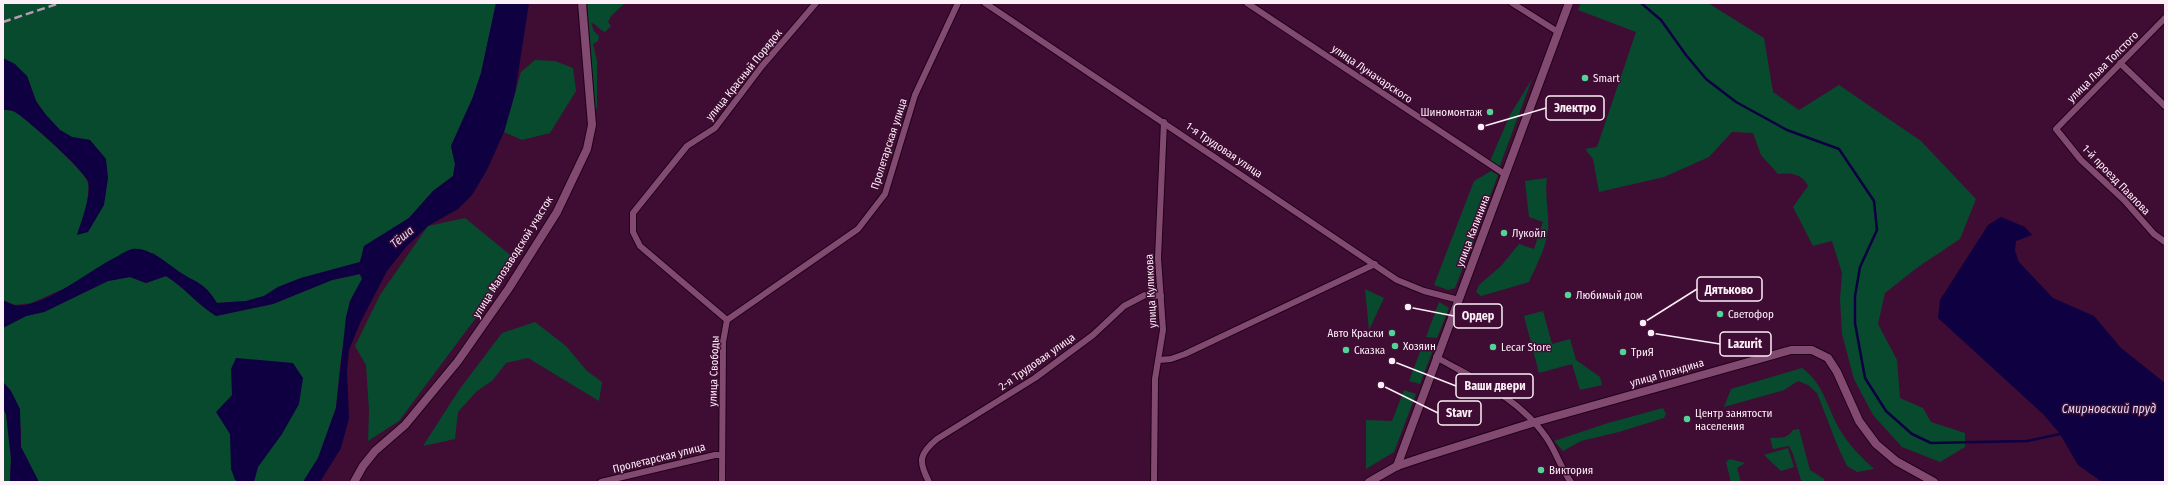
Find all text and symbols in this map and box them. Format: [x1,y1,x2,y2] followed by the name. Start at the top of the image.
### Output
[703,26,785,123] street label: улица Красный Порядок
[2065,29,2141,105] street label: улица Льва Толстого
[1329,42,1415,106] street label: улица Луначарского
[1593,72,1620,85] place label: Smart
[1580,73,1590,83] marker: Smart
[1546,96,1604,120] callout: Электро
[868,97,910,191] street label: Пролетарская улица
[1554,101,1597,115] text: Электро
[1421,106,1482,119] place label: Шиномонтаж
[1485,107,1495,117] marker: Шиномонтаж
[1183,120,1265,180] street label: 1-я Трудовая улица
[2079,142,2153,218] street label: 1-й проезд Павлова
[470,193,556,320] street label: улица Малозаводской участок
[1453,193,1493,269] street label: улица Калинина
[388,223,416,251] water label: Тёша
[1512,227,1546,240] place label: Лукойл
[1499,228,1509,238] marker: Лукойл
[1143,254,1159,328] street label: улица Куликова
[1697,277,1762,301] callout: Дятьково
[1704,283,1754,297] text: Дятьково
[1576,289,1643,302] place label: Любимый дом
[1563,290,1573,300] marker: Любимый дом
[1454,304,1502,328] callout: Ордер
[1728,308,1774,321] place label: Светофор
[1462,309,1495,323] text: Ордер
[1715,309,1725,319] marker: Светофор
[1328,327,1384,340] place label: Авто Краски
[1387,328,1397,338] marker: Авто Краски
[996,331,1078,393] street label: 2-я Трудовая улица
[1720,332,1771,356] callout: Lazurit
[706,335,722,407] street label: улица Свободы
[1728,337,1763,351] text: Lazurit
[1403,340,1436,353] place label: Хозяин
[1390,341,1400,351] marker: Хозяин
[1501,341,1551,354] place label: Lecar Store
[1488,342,1498,352] marker: Lecar Store
[1354,344,1385,357] place label: Сказка
[1341,345,1351,355] marker: Сказка
[1631,346,1654,359] place label: ТриЯ
[1618,347,1628,357] marker: ТриЯ
[1628,356,1706,390] street label: улица Пландина
[1456,374,1533,398] callout: Ваши двери
[1464,379,1526,393] text: Ваши двери
[1438,401,1481,425] callout: Stavr
[2062,402,2156,416] water label: Смирновский пруд
[1446,406,1473,420] text: Stavr
[1695,407,1772,433] place label: Центр занятости населения
[1682,414,1692,424] marker: Центр занятости населения
[611,440,707,476] street label: Пролетарская улица
[1549,464,1593,477] place label: Виктория
[1536,465,1546,475] marker: Виктория

